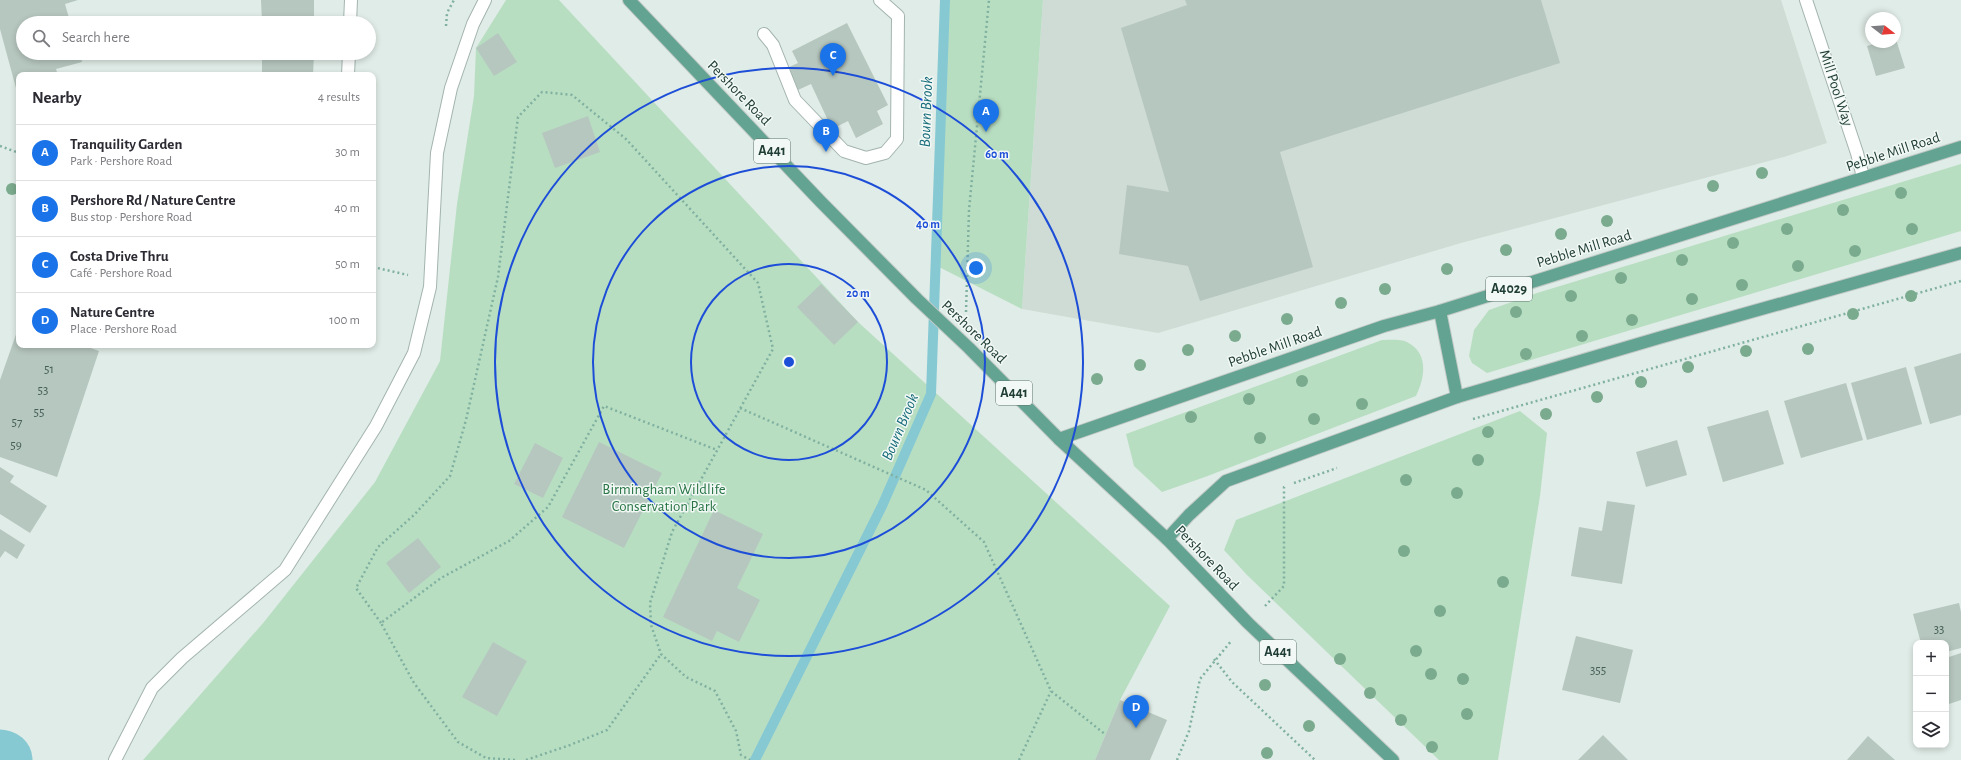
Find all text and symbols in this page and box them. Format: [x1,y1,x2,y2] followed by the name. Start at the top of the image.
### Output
[1865,12,1901,48] north arrow
[16,16,376,60] search box
[30,27,52,49] icon: search
[62,30,130,45] text: Search here
[820,43,846,76] pin: C
[1817,48,1856,129] street label: Mill Pool Way
[705,58,774,128] street label: Pershore Road
[917,76,935,148] water label: Bourn Brook
[32,89,82,106] text: Nearby
[318,91,360,104] text: 4 results
[973,99,999,132] pin: A
[813,119,839,152] pin: B
[1844,130,1942,174] street label: Pebble Mill Road
[70,137,182,152] text: Tranquility Garden
[754,139,790,163] road number: A441
[41,146,49,159] text: A
[335,146,360,159] text: 30 m
[985,148,1009,160] text: 60 m
[70,155,172,168] text: Park · Pershore Road
[70,193,235,208] text: Pershore Rd / Nature Centre
[41,202,49,215] text: B
[334,202,360,215] text: 40 m
[70,211,192,224] text: Bus stop · Pershore Road
[916,218,940,230] text: 40 m
[1535,227,1633,270] street label: Pebble Mill Road
[70,249,169,264] text: Costa Drive Thru
[42,258,48,271] text: C
[335,258,360,271] text: 50 m
[966,258,986,278] your location
[70,267,172,280] text: Café · Pershore Road
[1486,277,1532,301] road number: A4029
[846,287,870,299] text: 20 m
[939,298,1009,367] street label: Pershore Road
[70,305,155,320] text: Nature Centre
[41,314,49,327] text: D
[329,314,360,327] text: 100 m
[70,323,177,336] text: Place · Pershore Road
[1226,324,1324,370] street label: Pebble Mill Road
[782,355,796,369] centre of rings
[44,363,54,376] house number: 51
[996,381,1032,405] road number: A441
[38,384,48,397] house number: 53
[879,391,921,463] water label: Bourn Brook
[34,406,44,419] house number: 55
[12,416,23,429] house number: 57
[10,439,22,452] house number: 59
[602,482,726,514] park label: Birmingham Wildlife Conservation Park
[1173,523,1242,593] street label: Pershore Road
[1934,623,1944,636] house number: 33
[1260,640,1296,664] road number: A441
[1913,640,1949,748] map controls
[1913,640,1949,676] button: +
[1590,664,1606,677] house number: 355
[1913,676,1949,712] button: −
[1123,695,1149,728] pin: D
[1913,712,1949,748] button: layers

